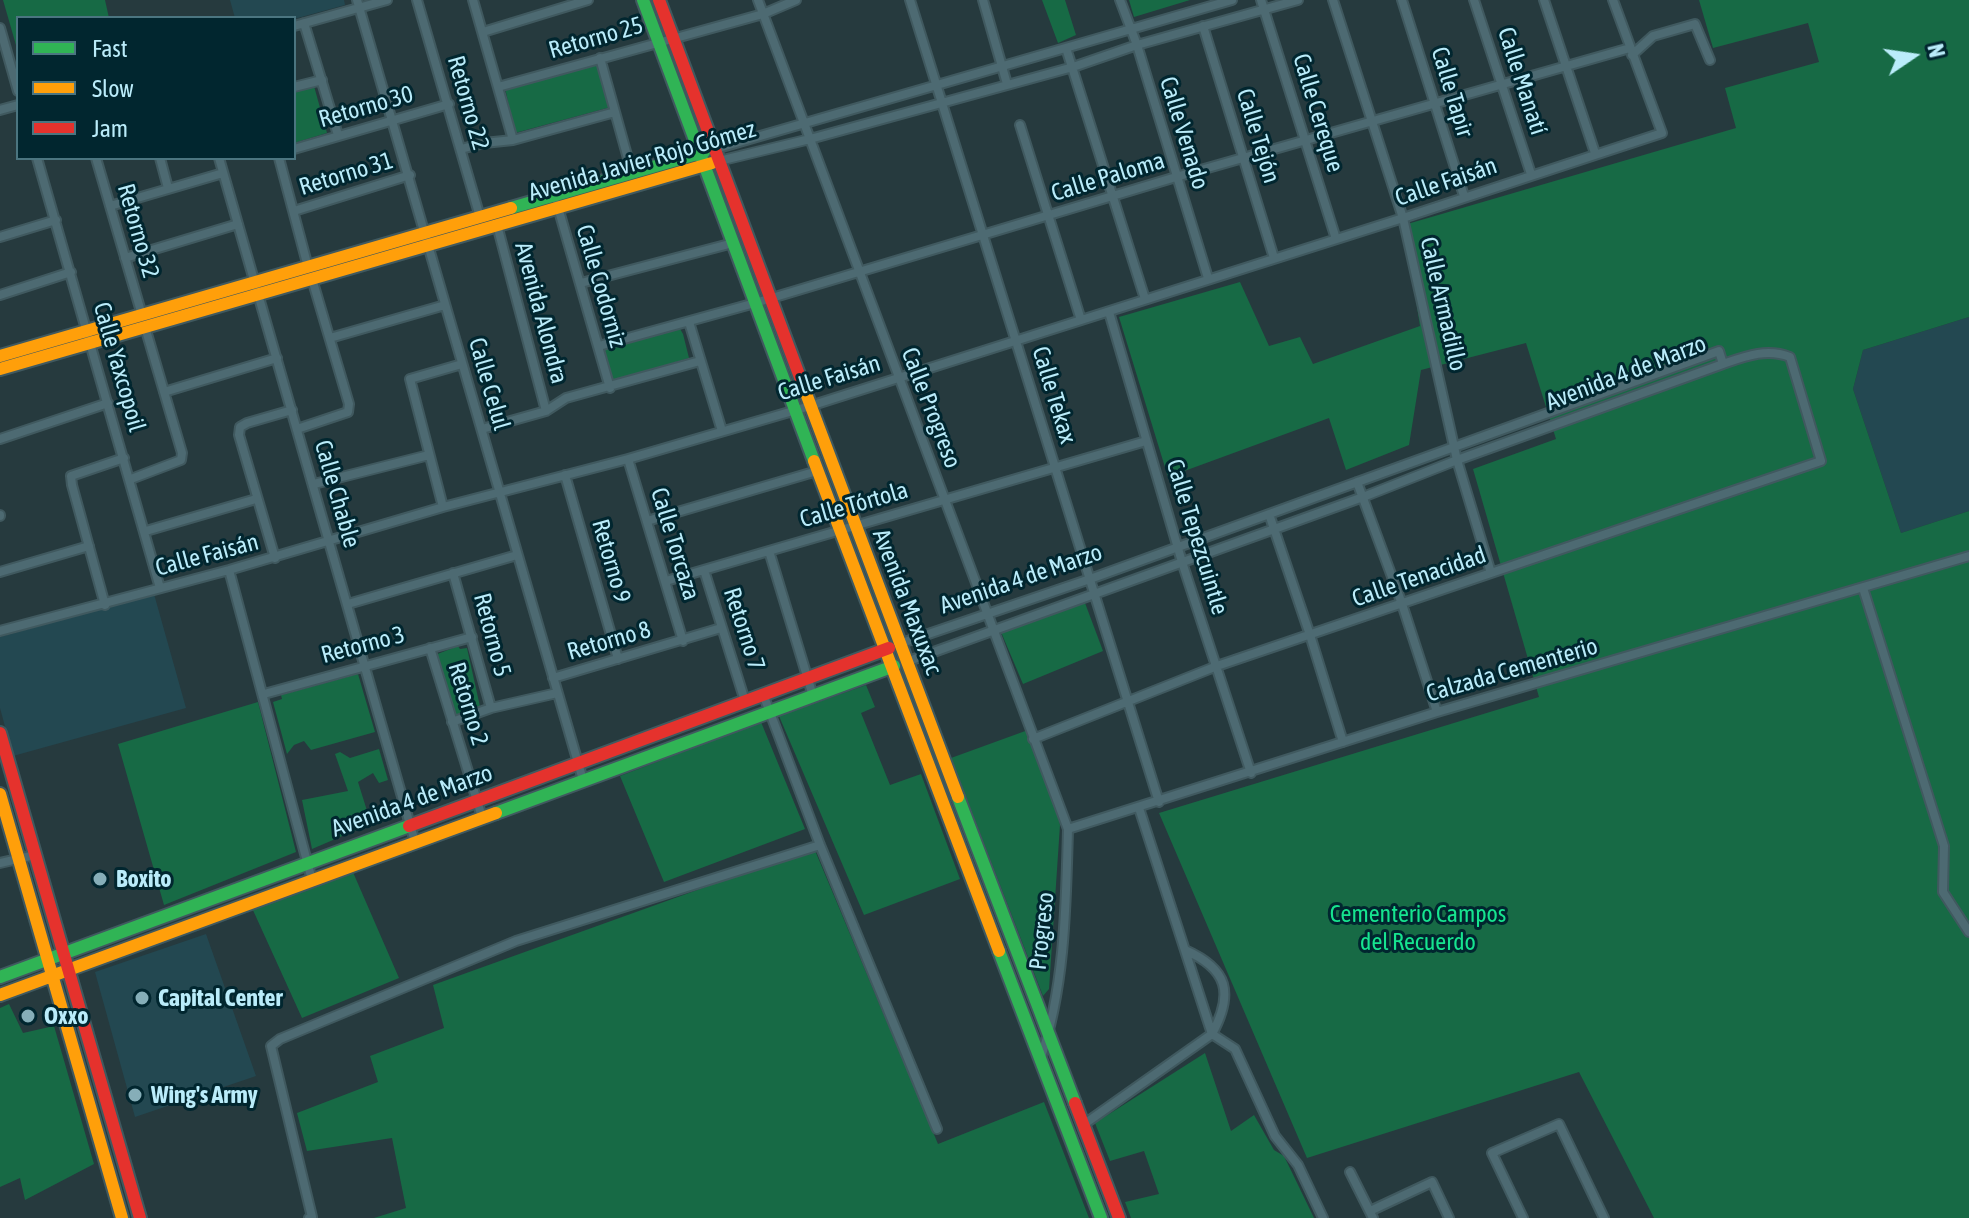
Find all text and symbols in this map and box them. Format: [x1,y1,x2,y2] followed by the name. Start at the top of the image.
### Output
[546,11,646,65] street label: Retorno 25
[16,16,296,160] legend
[1873,16,1953,96] north arrow
[1491,24,1553,138] street label: Calle Manatí
[92,35,128,62] text: Fast
[1922,41,1951,60] text: N
[1425,44,1479,140] street label: Calle Tapir
[1286,50,1350,176] street label: Calle Cereque
[441,53,495,153] street label: Retorno 22
[1153,73,1215,193] street label: Calle Venado
[92,75,134,102] text: Slow
[316,80,416,134] street label: Retorno 30
[1230,85,1286,187] street label: Calle Tejón
[92,115,128,142] text: Jam
[525,115,759,207] street label: Avenida Javier Rojo Gómez
[296,146,396,202] street label: Retorno 31
[1048,146,1168,208] street label: Calle Paloma
[1391,151,1501,213] street label: Calle Faisán
[111,181,165,281] street label: Retorno 32
[570,221,632,351] street label: Calle Codorniz
[1414,234,1472,374] street label: Calle Armadillo
[508,239,574,387] street label: Avenida Alondra
[87,299,151,435] street label: Calle Yaxcopoil
[1542,329,1710,417] street label: Avenida 4 de Marzo
[462,335,516,433] street label: Calle Celul
[1026,343,1082,447] street label: Calle Tekax
[895,344,967,472] street label: Calle Progreso
[774,349,884,407] street label: Calle Faisán
[308,437,366,551] street label: Calle Chable
[1160,456,1234,618] street label: Calle Tepezcuintle
[797,476,911,534] street label: Calle Tórtola
[644,484,706,604] street label: Calle Torcaza
[585,516,637,606] street label: Retorno 9
[866,525,948,679] street label: Avenida Maxuxac
[152,527,262,583] street label: Calle Faisán
[936,538,1106,620] street label: Avenida 4 de Marzo
[1348,541,1490,613] street label: Calle Tenacidad
[717,584,771,674] street label: Retorno 7
[467,590,517,680] street label: Retorno 5
[564,615,654,667] street label: Retorno 8
[318,620,408,670] street label: Retorno 3
[1423,632,1601,708] street label: Calzada Cementerio
[442,659,494,749] street label: Retorno 2
[327,758,497,844] street label: Avenida 4 de Marzo
[116,865,172,893] place label: Boxito
[91,870,109,888] marker: Boxito
[1024,891,1060,971] street label: Progreso
[1330,900,1506,956] park label: Cementerio Campos del Recuerdo
[158,984,283,1012] place label: Capital Center
[133,989,151,1007] marker: Capital Center
[44,1002,88,1030] place label: Oxxo
[19,1007,37,1025] marker: Oxxo
[151,1081,258,1109] place label: Wing's Army
[126,1086,144,1104] marker: Wing's Army

